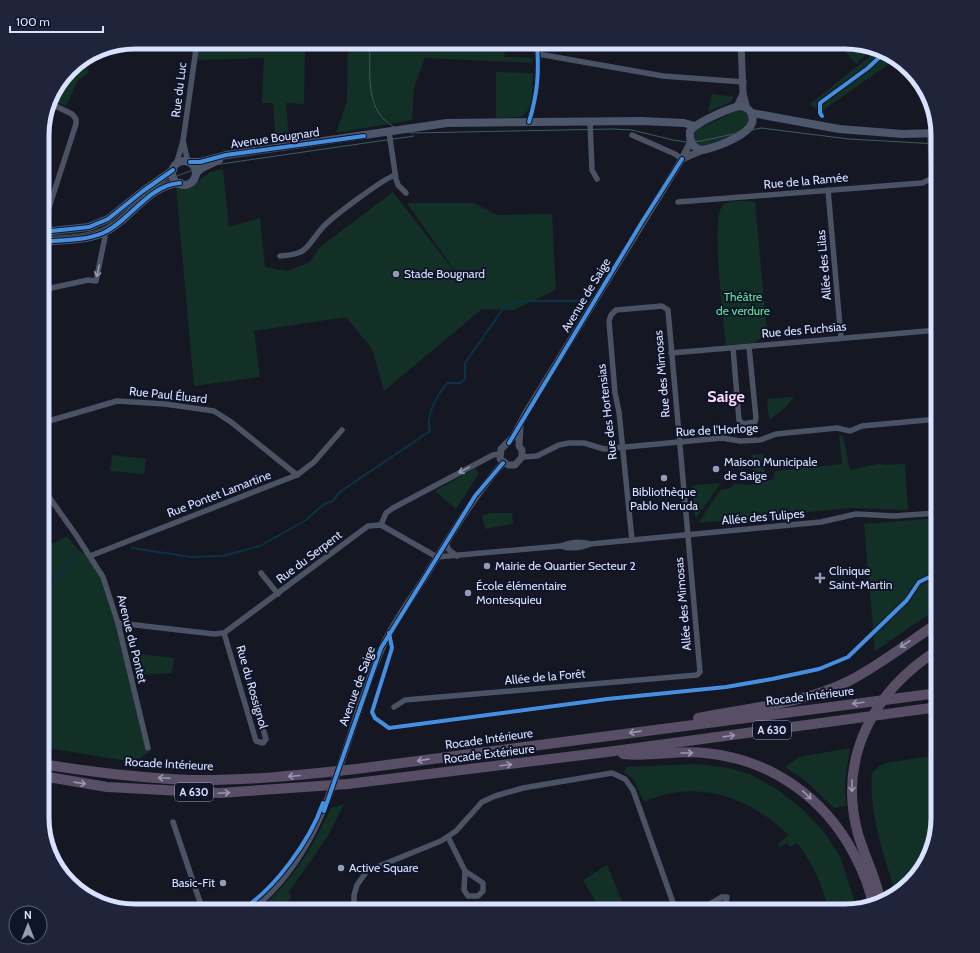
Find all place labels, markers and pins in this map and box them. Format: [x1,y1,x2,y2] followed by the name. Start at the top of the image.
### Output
[404,266,485,281] place label: Stade Bougnard
[391,269,401,279] marker: Stade Bougnard
[724,454,817,483] place label: Maison Municipale de Saige
[711,464,721,474] marker: Maison Municipale de Saige
[659,473,669,483] marker: Bibliothèque Pablo Neruda
[630,484,698,513] place label: Bibliothèque Pablo Neruda
[495,558,636,573] place label: Mairie de Quartier Secteur 2
[482,561,492,571] marker: Mairie de Quartier Secteur 2
[829,563,893,592] place label: Clinique Saint-Martin
[814,572,826,584] marker: Clinique Saint-Martin
[476,578,567,607] place label: École élémentaire Montesquieu
[463,588,473,598] marker: École élémentaire Montesquieu
[349,860,418,875] place label: Active Square
[336,863,346,873] marker: Active Square
[172,875,215,890] place label: Basic-Fit
[218,878,228,888] marker: Basic-Fit

